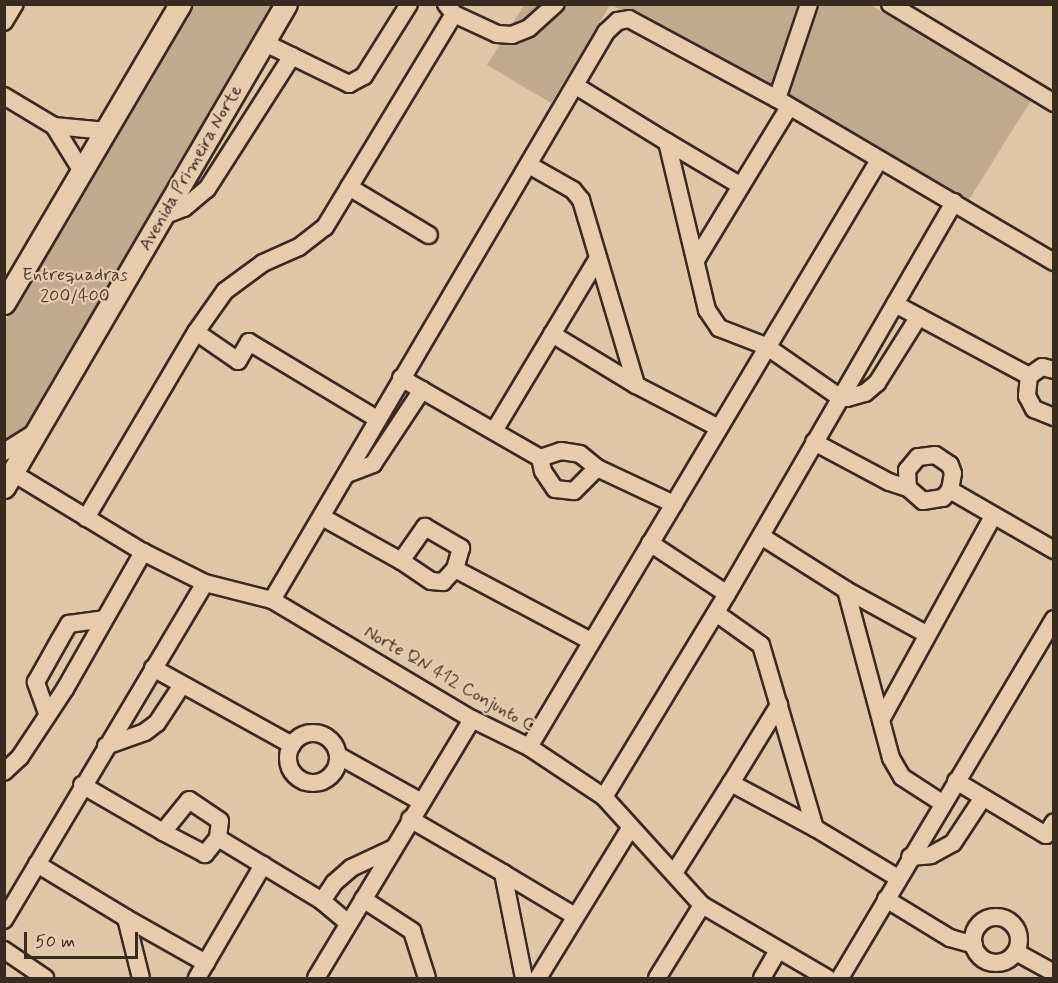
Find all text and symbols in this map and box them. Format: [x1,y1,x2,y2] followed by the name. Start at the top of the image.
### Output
[136,83,246,253] street label: Avenida Primeira Norte
[22,265,128,308] park label: Entrequadras 200/400
[359,621,539,737] street label: Norte QN 412 Conjunto C
[27,920,141,958] scale bar
[35,930,75,954] text: 50 m

